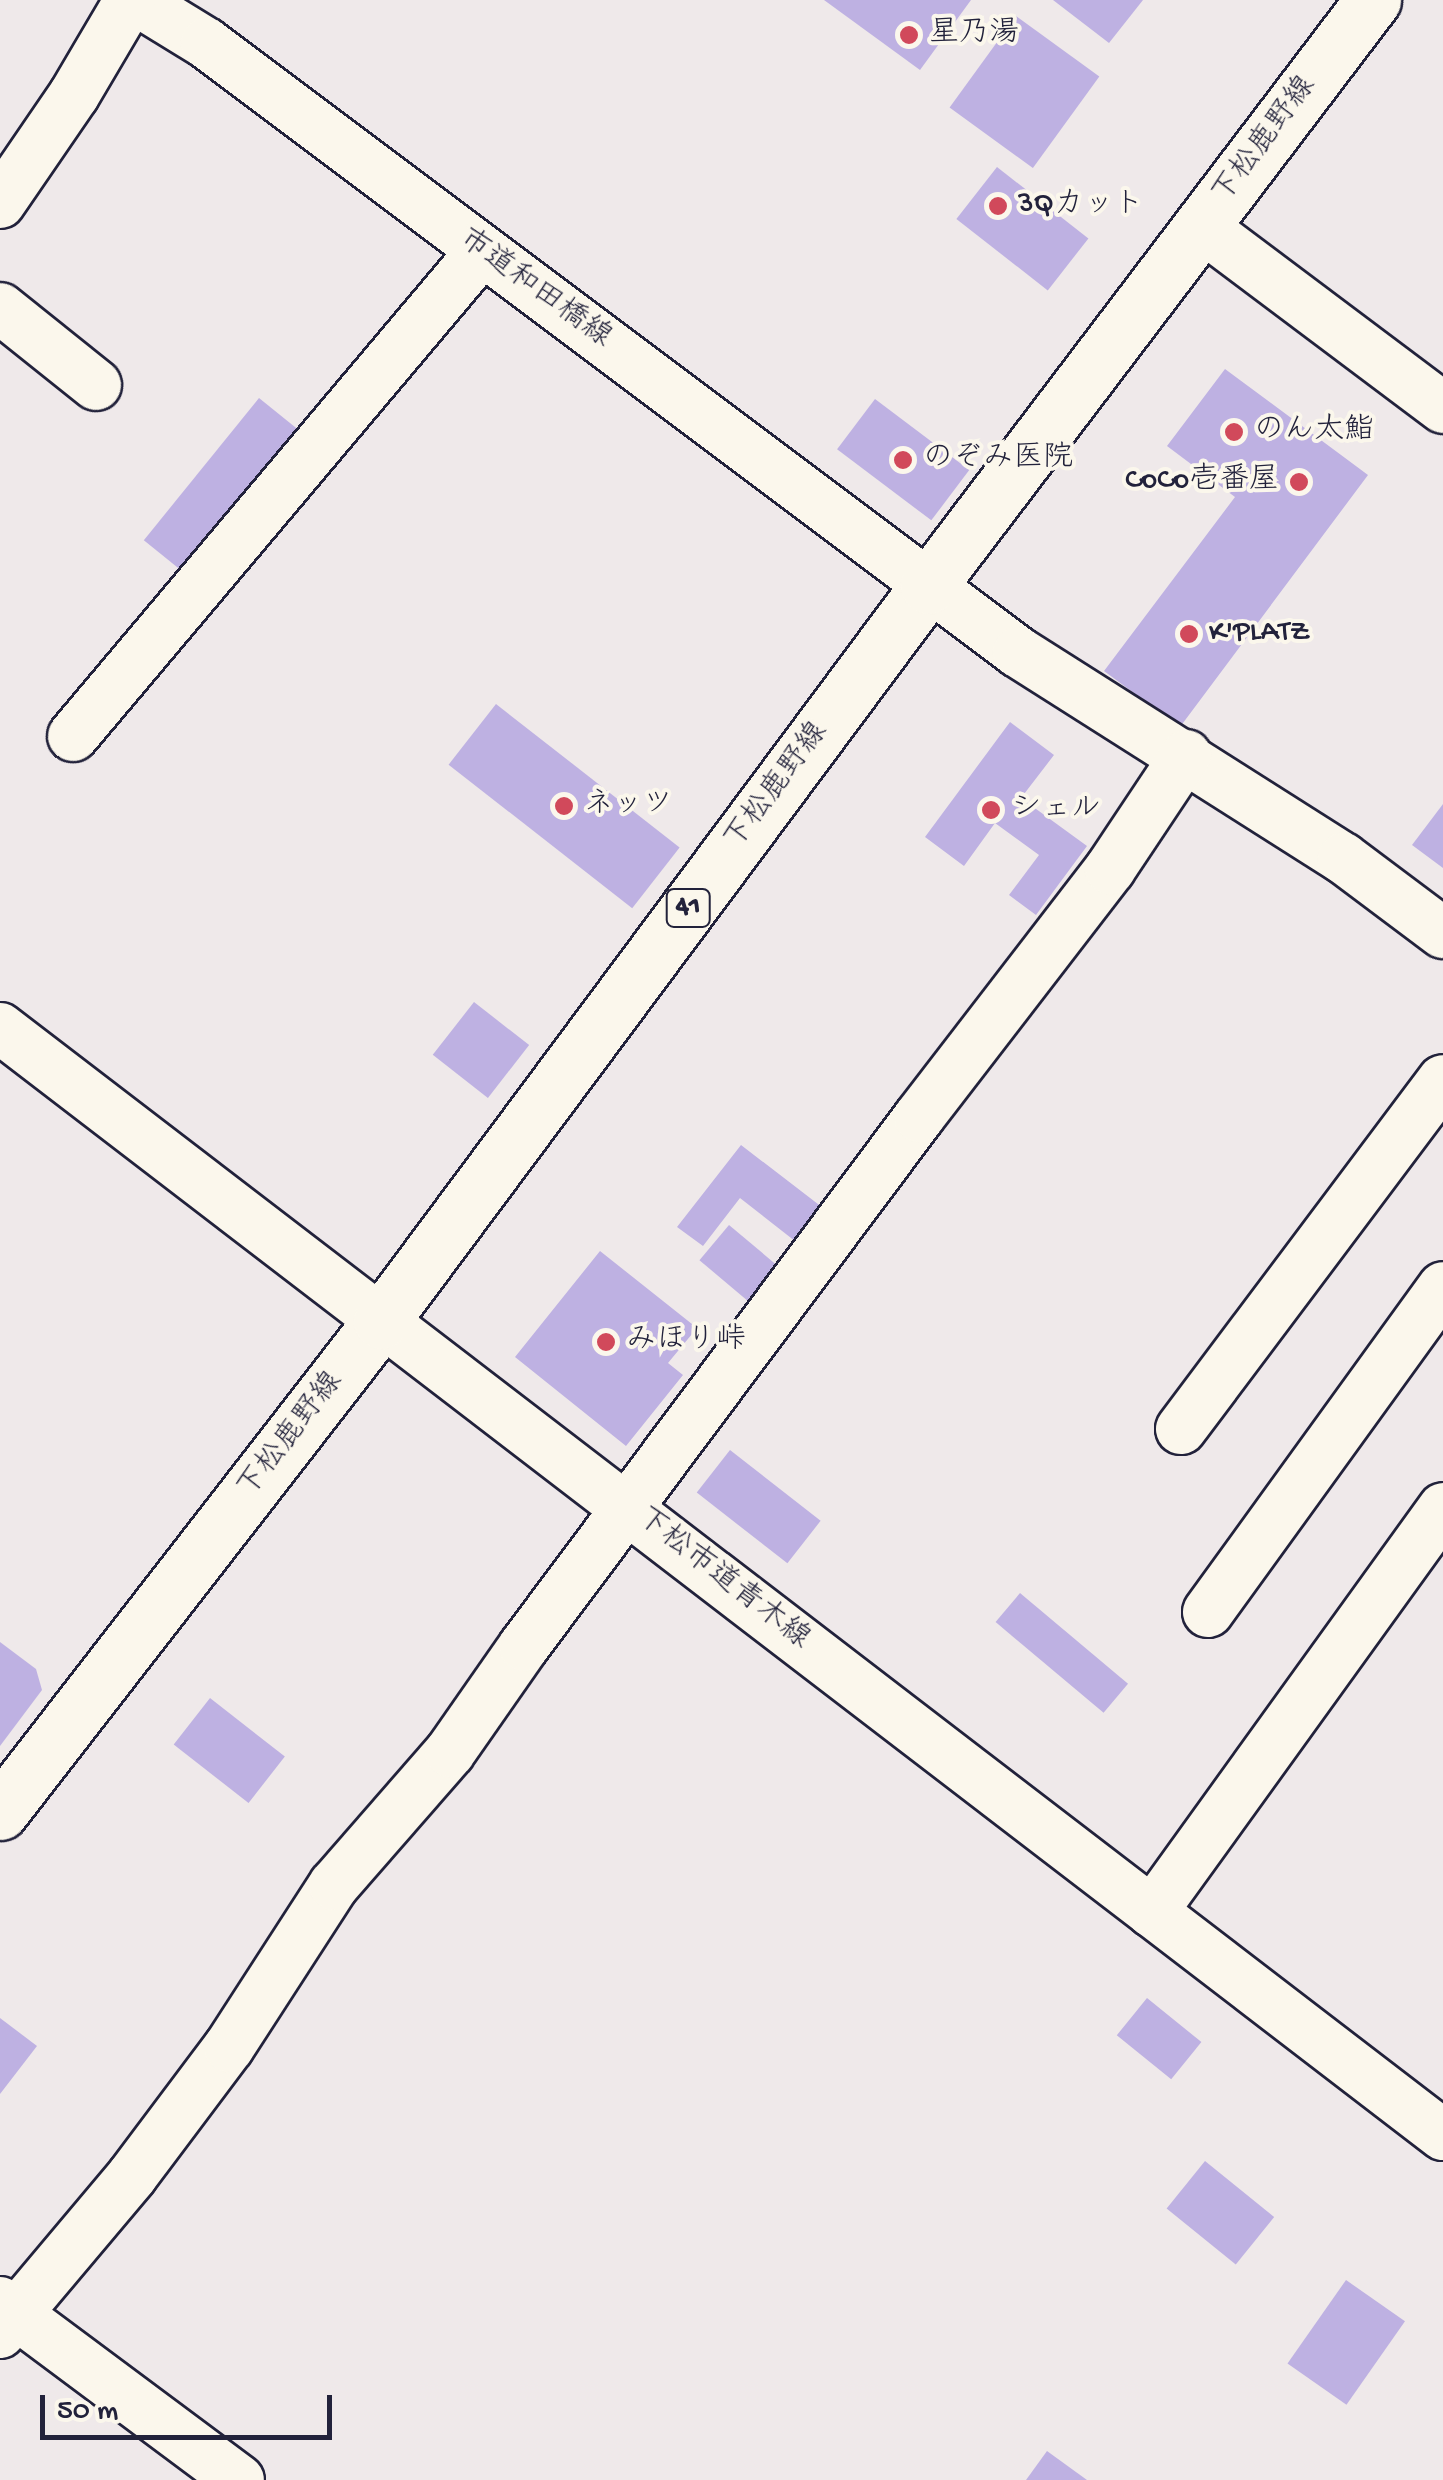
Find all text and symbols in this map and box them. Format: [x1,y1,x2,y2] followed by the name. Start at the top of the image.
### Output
[929,17,1019,53] place label: 星乃湯
[898,24,920,46] marker: 星乃湯
[1206,70,1326,212] street label: 下松鹿野線
[1018,188,1144,224] place label: 3Qカット
[987,195,1009,217] marker: 3Qカット
[451,223,617,357] street label: 市道和田橋線
[1254,414,1374,450] place label: のん太鮨
[1223,421,1245,443] marker: のん太鮨
[923,442,1073,478] place label: のぞみ医院
[892,449,914,471] marker: のぞみ医院
[1125,464,1279,500] place label: CoCo壱番屋
[1288,471,1310,493] marker: CoCo壱番屋
[1209,616,1309,652] place label: K'PLATZ
[1178,623,1200,645] marker: K'PLATZ
[718,716,838,858] street label: 下松鹿野線
[584,788,674,824] place label: ネッツ
[1011,792,1101,828] place label: シェル
[553,795,575,817] marker: ネッツ
[980,799,1002,821] marker: シェル
[666,885,710,931] road number: 41
[626,1324,746,1360] place label: みほり峠
[595,1331,617,1353] marker: みほり峠
[232,1366,352,1506] street label: 下松鹿野線
[628,1501,816,1659] street label: 下松市道青木線
[45,2375,338,2437] scale bar
[57,2395,118,2430] text: 50 m

